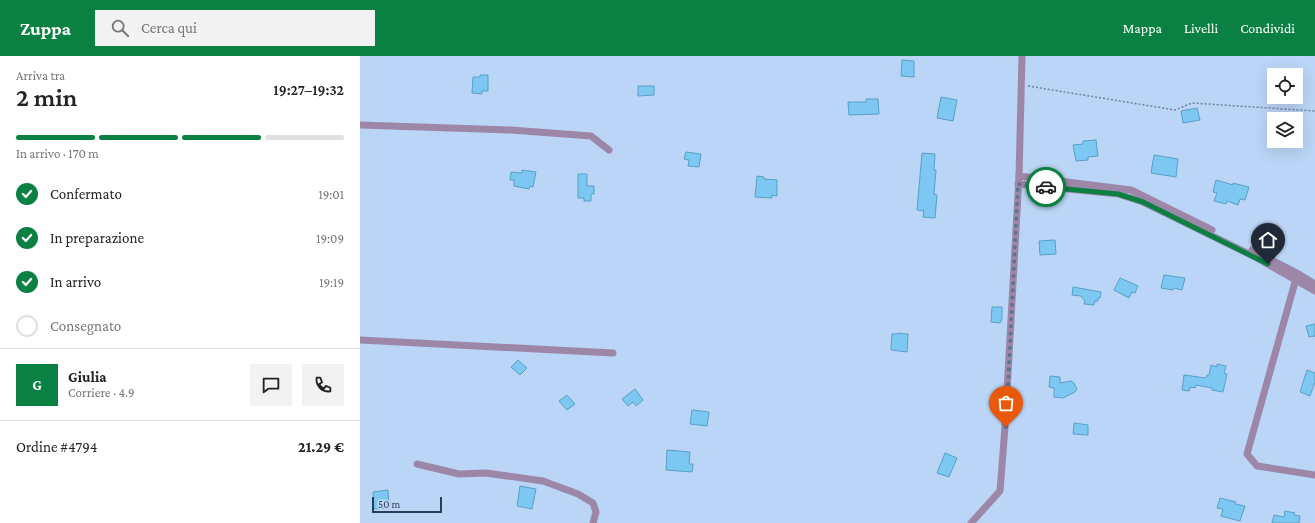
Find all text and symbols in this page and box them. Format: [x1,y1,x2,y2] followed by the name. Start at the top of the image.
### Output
[95,10,375,46] search box
[109,17,131,39] icon: search
[20,18,71,39] text: Zuppa
[141,20,197,36] text: Cerca qui
[1123,20,1162,36] text: Mappa
[1184,20,1218,36] text: Livelli
[1240,20,1295,36] text: Condividi
[16,68,65,83] text: Arriva tra
[1267,68,1303,148] map controls
[1267,68,1303,104] button: locate
[273,82,344,98] text: 19:27–19:32
[16,83,77,112] text: 2 min
[1267,112,1303,148] button: layers
[16,146,99,161] text: In arrivo · 170 m
[1026,167,1066,207] courier
[1035,176,1057,198] icon: car
[16,183,38,205] icon: check
[50,186,122,202] text: Confermato
[318,187,344,202] text: 19:01
[1251,223,1285,264] pin
[16,227,38,249] icon: check
[1257,229,1279,251] icon: home
[50,230,144,246] text: In preparazione
[316,231,344,246] text: 19:09
[16,271,38,293] icon: check
[50,274,101,290] text: In arrivo
[319,275,344,290] text: 19:19
[50,318,121,334] text: Consegnato
[250,364,292,406] button: chat
[302,364,344,406] button: phone
[68,369,107,385] text: Giulia
[32,377,42,393] text: G
[68,385,135,400] text: Corriere · 4.9
[989,386,1023,427] pin
[995,392,1017,414] icon: bag
[16,439,97,455] text: Ordine #4794
[298,439,344,455] text: 21.29 €
[372,495,442,514] scale bar
[378,498,400,510] text: 50 m

